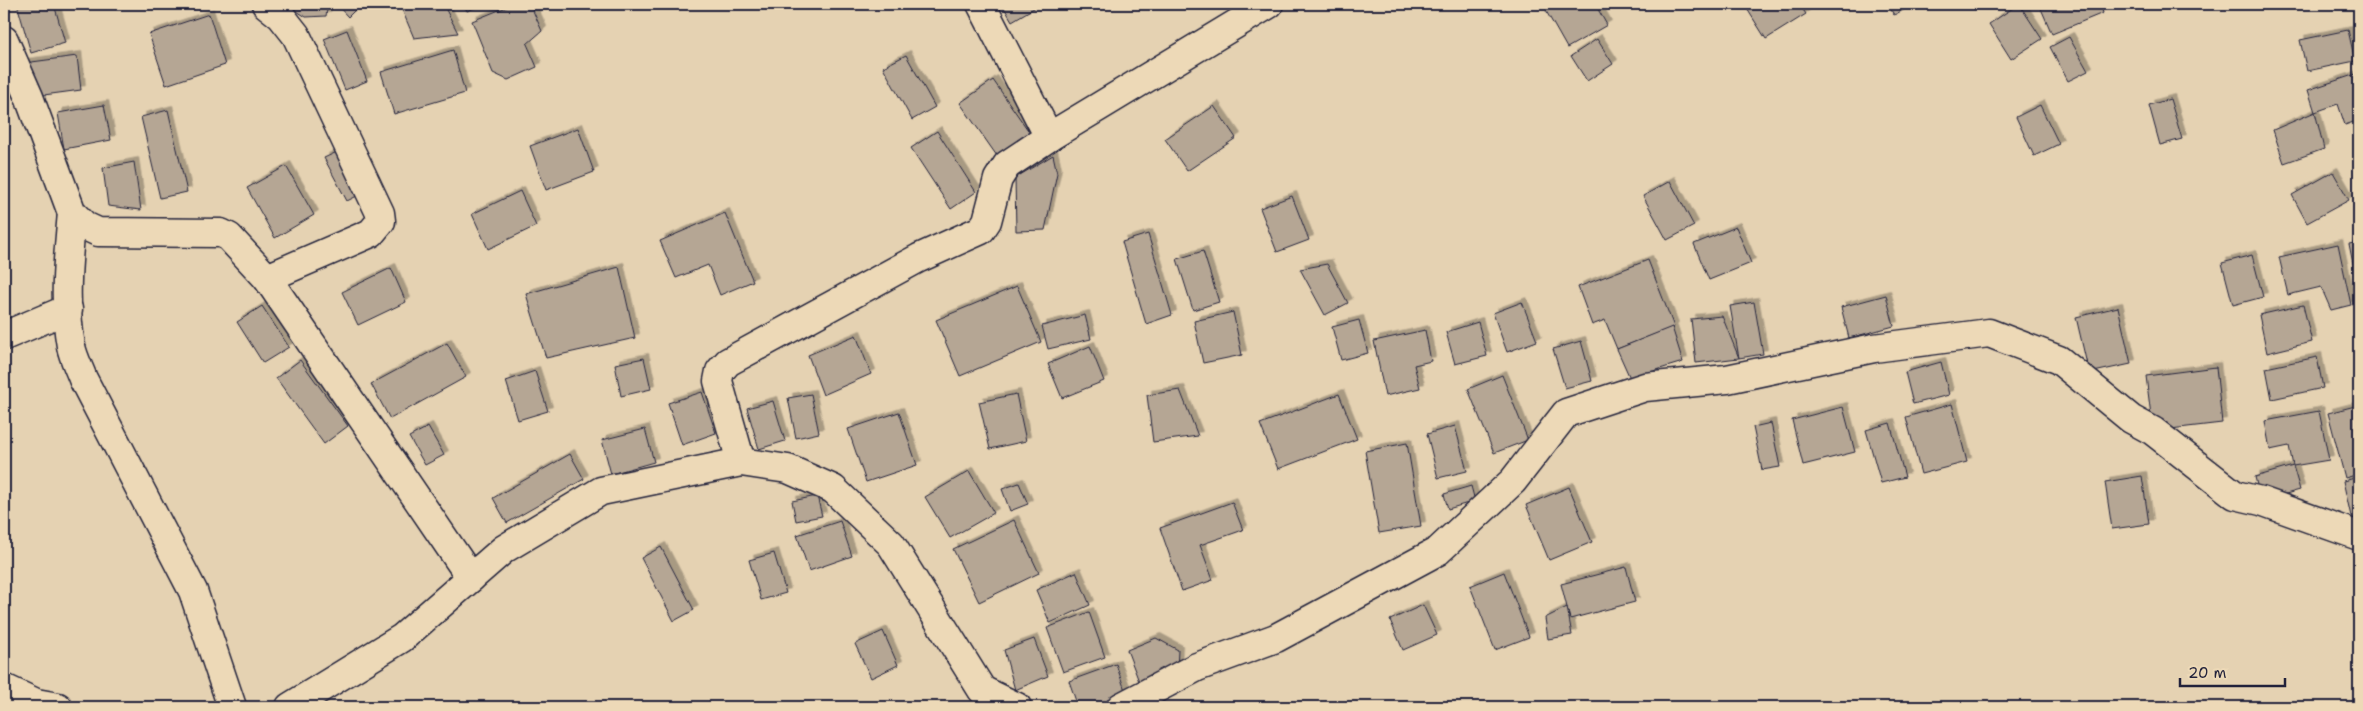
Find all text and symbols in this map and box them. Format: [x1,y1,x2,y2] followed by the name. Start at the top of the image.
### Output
[2180,656,2286,688] scale bar
[2188,663,2227,683] text: 20 m

